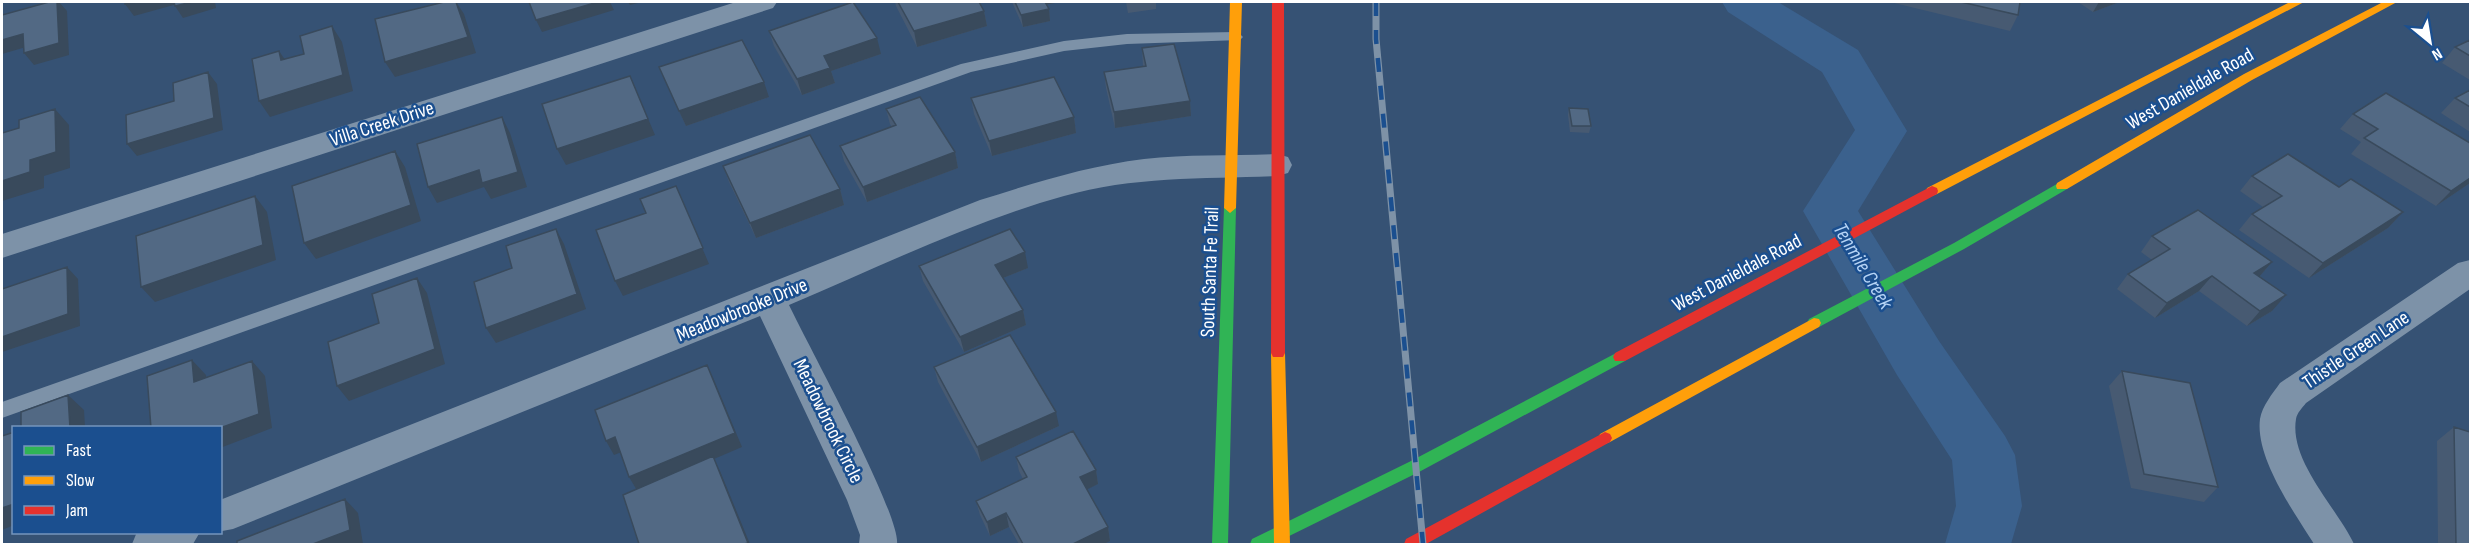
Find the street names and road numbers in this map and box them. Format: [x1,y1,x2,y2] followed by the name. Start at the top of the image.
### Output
[2122,43,2258,135] street label: West Danieldale Road
[327,96,437,152] street label: Villa Creek Drive
[1196,206,1224,338] street label: South Santa Fe Trail
[1668,229,1806,317] street label: West Danieldale Road
[673,273,811,347] street label: Meadowbrooke Drive
[2298,306,2414,394] street label: Thistle Green Lane
[788,355,868,487] street label: Meadowbrook Circle

